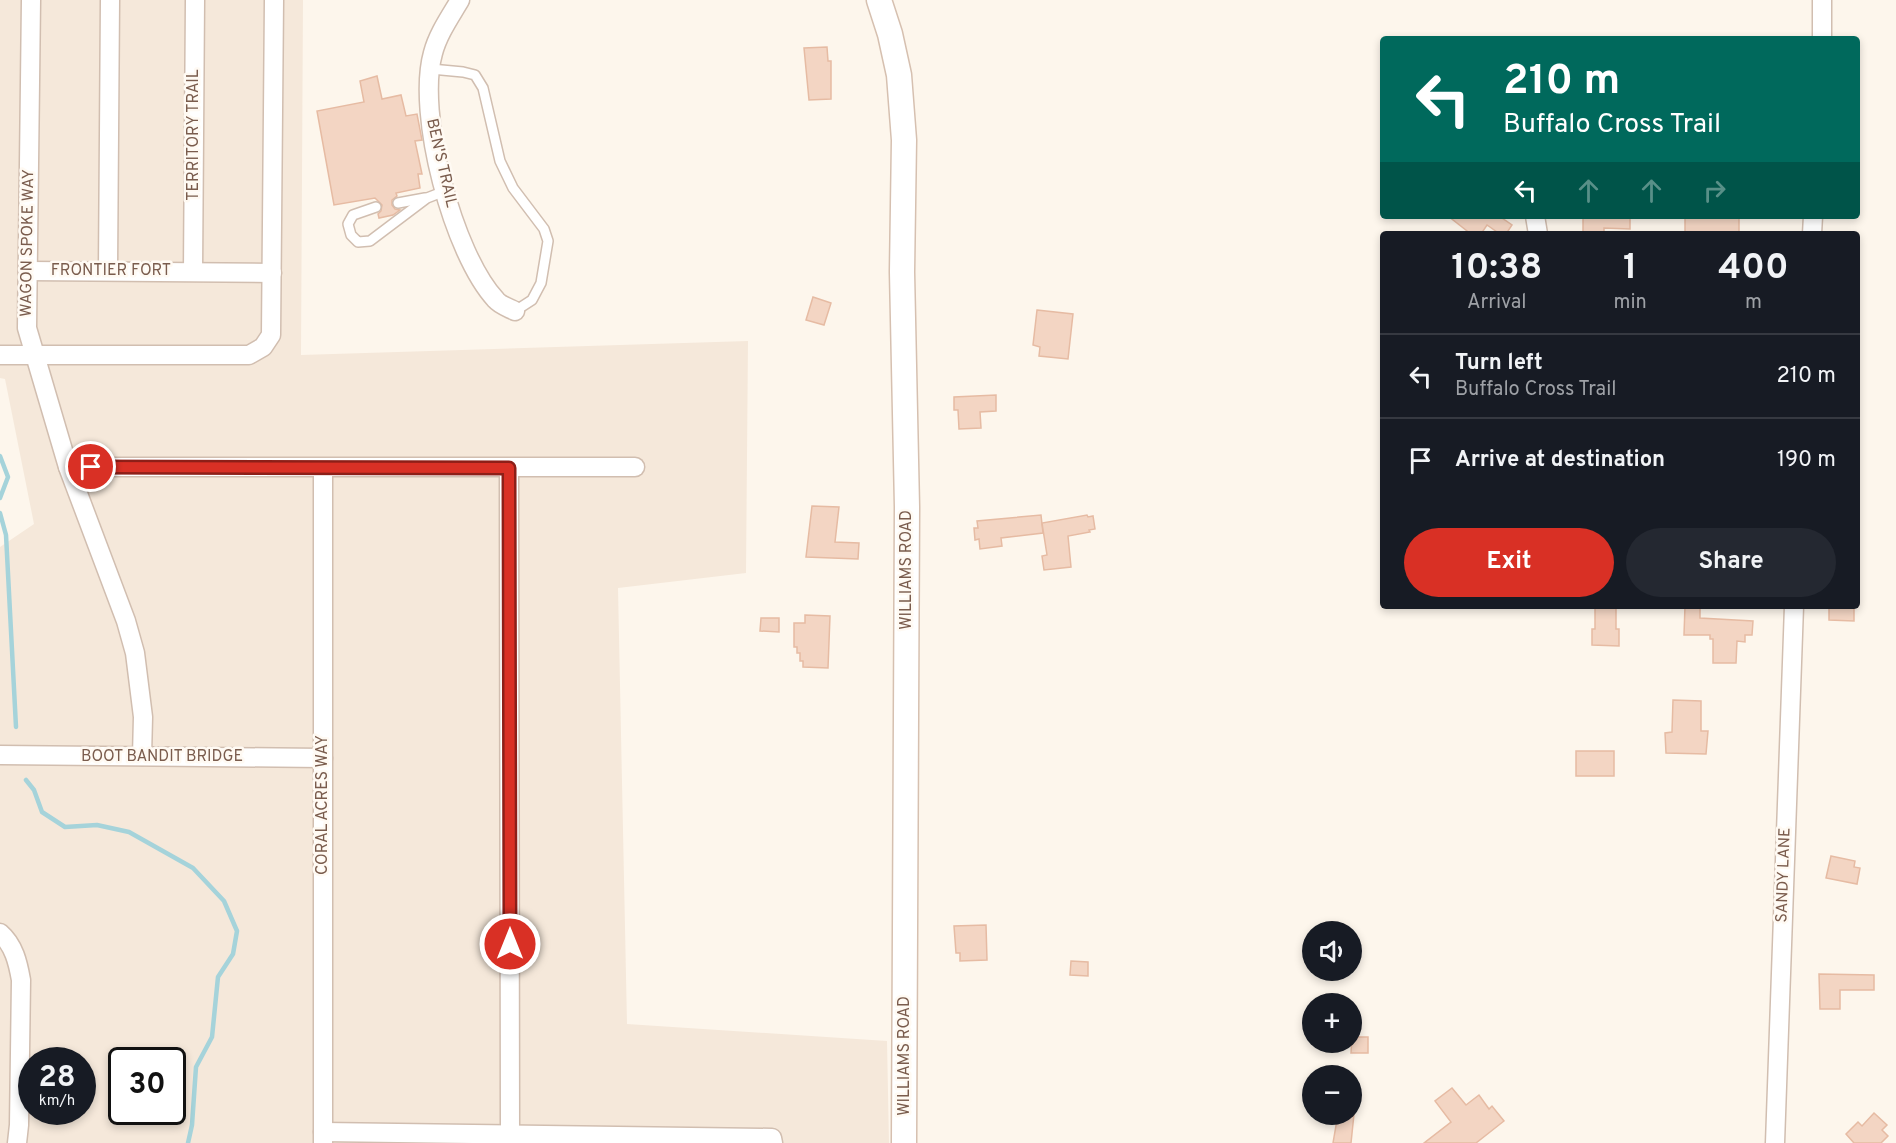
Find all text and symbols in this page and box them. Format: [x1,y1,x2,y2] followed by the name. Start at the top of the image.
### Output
[1503,56,1620,109] text: 210 m
[1404,60,1482,138] icon: left
[184,69,204,201] street label: TERRITORY TRAIL
[1503,108,1721,142] text: Buffalo Cross Trail
[421,117,461,210] street label: BEN'S TRAIL
[17,169,39,317] street label: WAGON SPOKE WAY
[1509,174,1542,207] icon: left
[1572,174,1605,207] icon: ahead
[1635,174,1668,207] icon: ahead
[1698,174,1731,207] icon: right
[1451,246,1542,292] text: 10:38
[1623,246,1637,292] text: 1
[1718,246,1789,292] text: 400
[51,261,171,281] street label: FRONTIER FORT
[1467,290,1527,316] text: Arrival
[1614,290,1647,316] text: min
[1745,290,1762,316] text: m
[1455,350,1543,377] text: Turn left
[1404,360,1437,393] icon: left
[1776,363,1836,390] text: 210 m
[1455,377,1616,403] text: Buffalo Cross Trail
[65,441,116,492] pin
[1404,444,1437,477] icon: arrive
[1455,447,1665,474] text: Arrive at destination
[1777,447,1836,474] text: 190 m
[74,450,107,483] icon: arrive
[897,510,917,630] street label: WILLIAMS ROAD
[1404,528,1614,597] button: Exit
[1626,528,1836,597] button: Share
[313,735,333,875] street label: CORAL ACRES WAY
[81,747,243,767] street label: BOOT BANDIT BRIDGE
[1772,827,1796,923] street label: SANDY LANE
[478,912,542,976] position arrow
[1302,921,1362,1125] map controls
[1302,921,1362,981] button: sound
[1302,993,1362,1053] button: +
[895,996,915,1116] street label: WILLIAMS ROAD
[108,1047,186,1125] speed limit sign: 30
[38,1060,76,1097] text: 28
[1302,1065,1362,1125] button: −
[39,1092,75,1111] text: km/h

